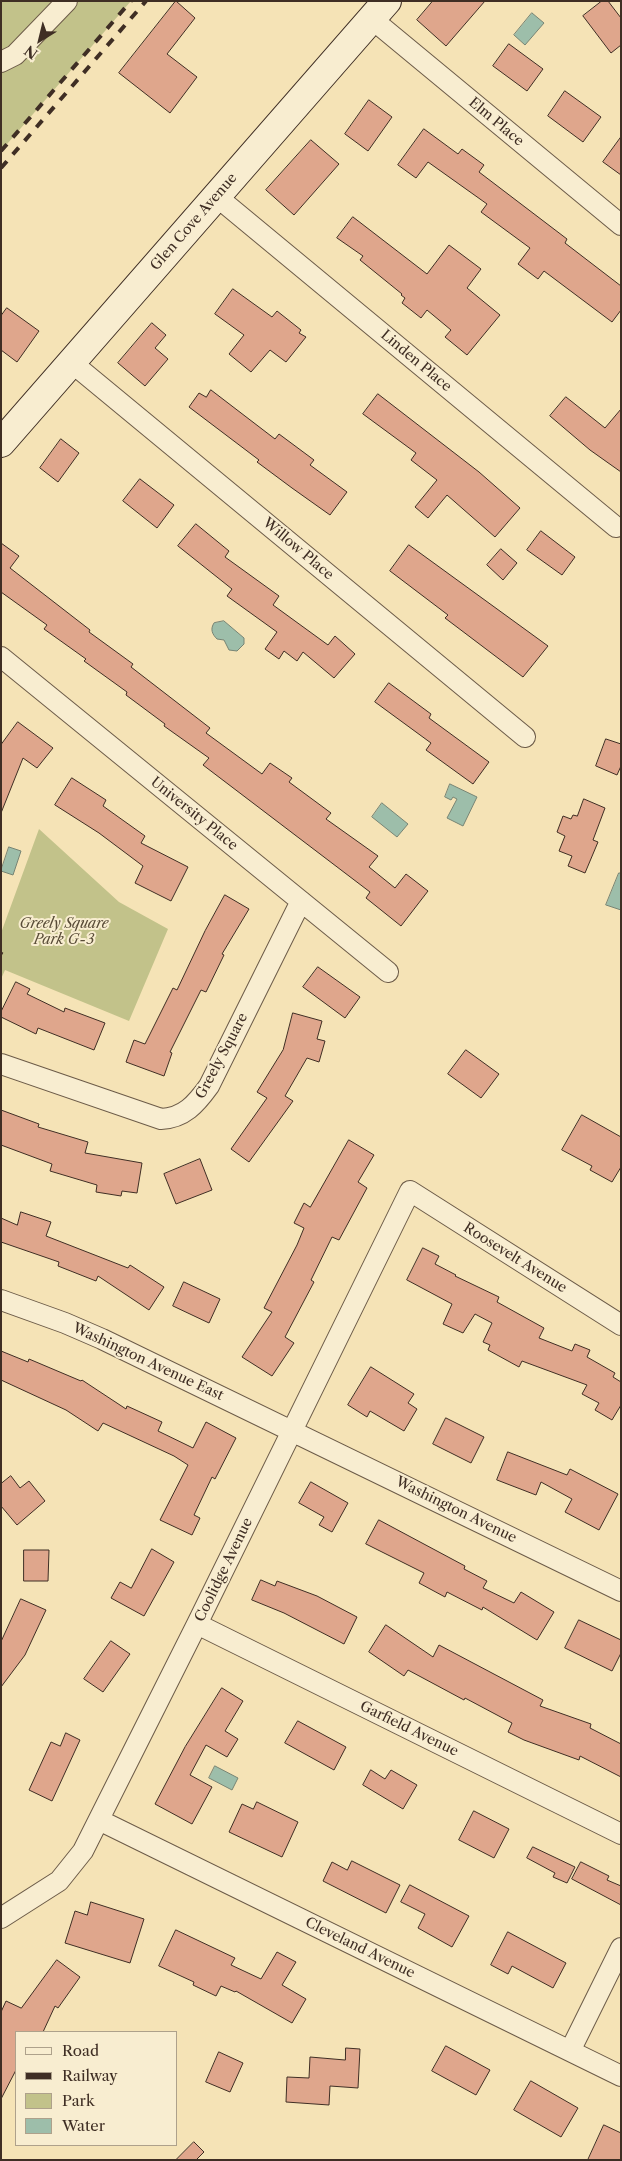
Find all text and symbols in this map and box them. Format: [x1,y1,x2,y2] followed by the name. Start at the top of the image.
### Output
[15,15,65,65] north arrow
[21,41,41,63] text: N
[465,94,527,150] street label: Elm Place
[147,170,241,274] street label: Glen Cove Avenue
[377,327,455,395] street label: Linden Place
[259,514,337,584] street label: Willow Place
[147,774,241,854] street label: University Place
[20,916,108,949] park label: Greely Square Park G-3
[192,1010,252,1102] street label: Greely Square
[460,1219,570,1297] street label: Roosevelt Avenue
[70,1320,226,1404] street label: Washington Avenue East
[393,1473,519,1547] street label: Washington Avenue
[192,1515,256,1625] street label: Coolidge Avenue
[357,1698,461,1760] street label: Garfield Avenue
[302,1914,418,1982] street label: Cleveland Avenue
[15,2031,178,2146] legend
[62,2041,99,2060] text: Road
[62,2066,118,2085] text: Railway
[62,2091,95,2110] text: Park
[62,2116,105,2135] text: Water

